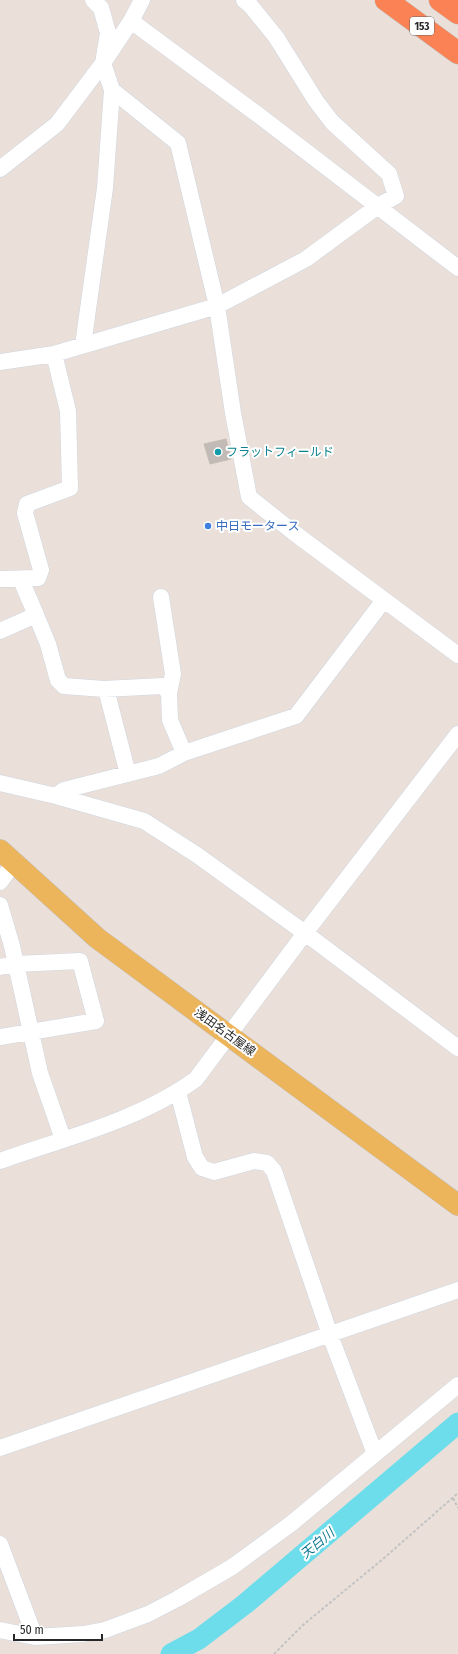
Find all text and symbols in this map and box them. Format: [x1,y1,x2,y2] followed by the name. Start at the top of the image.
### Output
[410,17,434,35] road number: 153
[226,445,334,459] place label: フラットフィールド
[213,447,223,457] marker: フラットフィールド
[216,519,299,533] place label: 中日モータース
[203,521,213,531] marker: 中日モータース
[192,1005,258,1059] street label: 浅田名古屋線
[298,1524,339,1562] water label: 天白川
[14,1616,102,1642] scale bar
[20,1623,44,1637] text: 50 m

